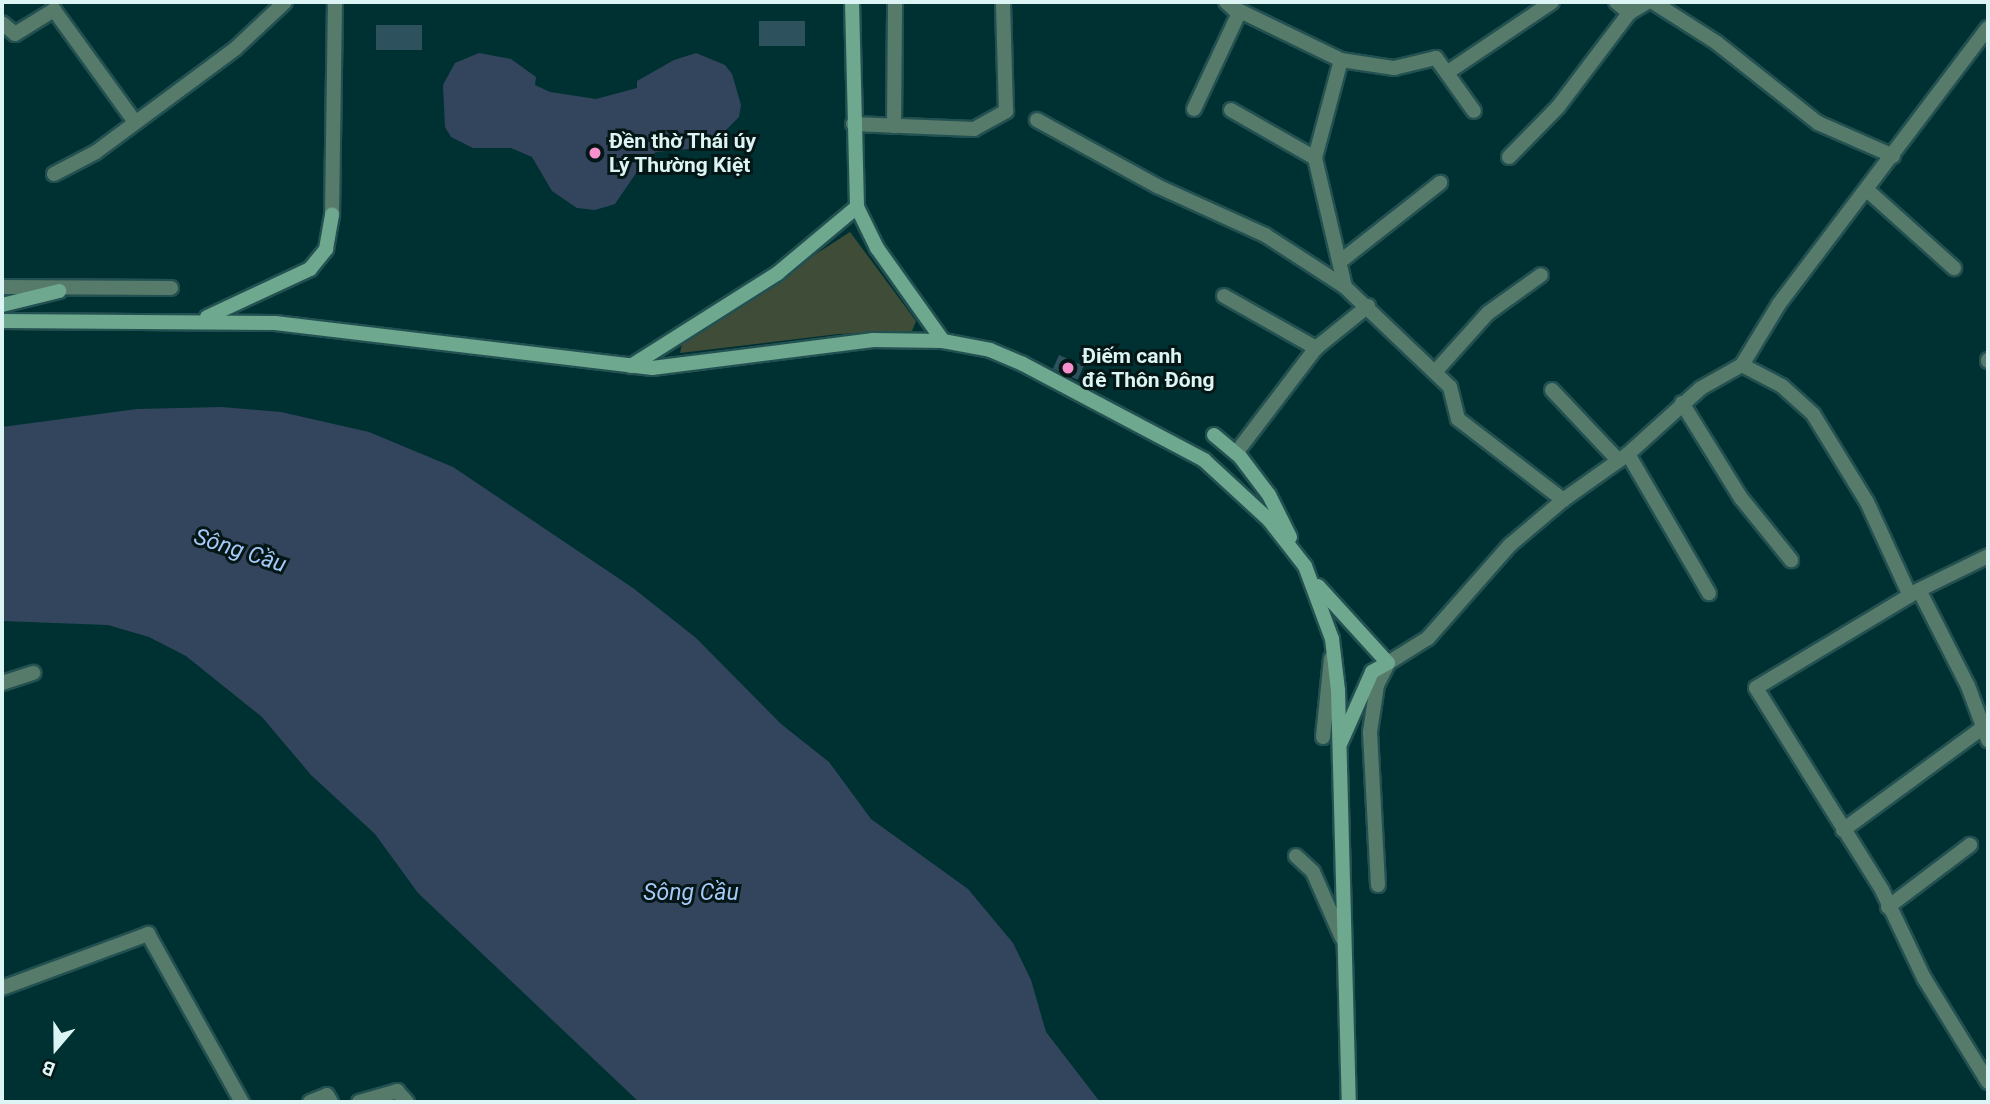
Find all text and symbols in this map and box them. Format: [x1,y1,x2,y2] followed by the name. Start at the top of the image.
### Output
[609,128,757,178] place label: Đền thờ Thái úy Lý Thường Kiệt
[587,145,603,161] marker: Đền thờ Thái úy Lý Thường Kiệt
[1082,343,1215,393] place label: Điếm canh đê Thôn Đông
[1060,360,1076,376] marker: Điếm canh đê Thôn Đông
[190,523,290,579] water label: Sông Cầu
[643,879,739,907] water label: Sông Cầu
[21,1013,91,1083] north arrow
[39,1055,58,1081] text: B

